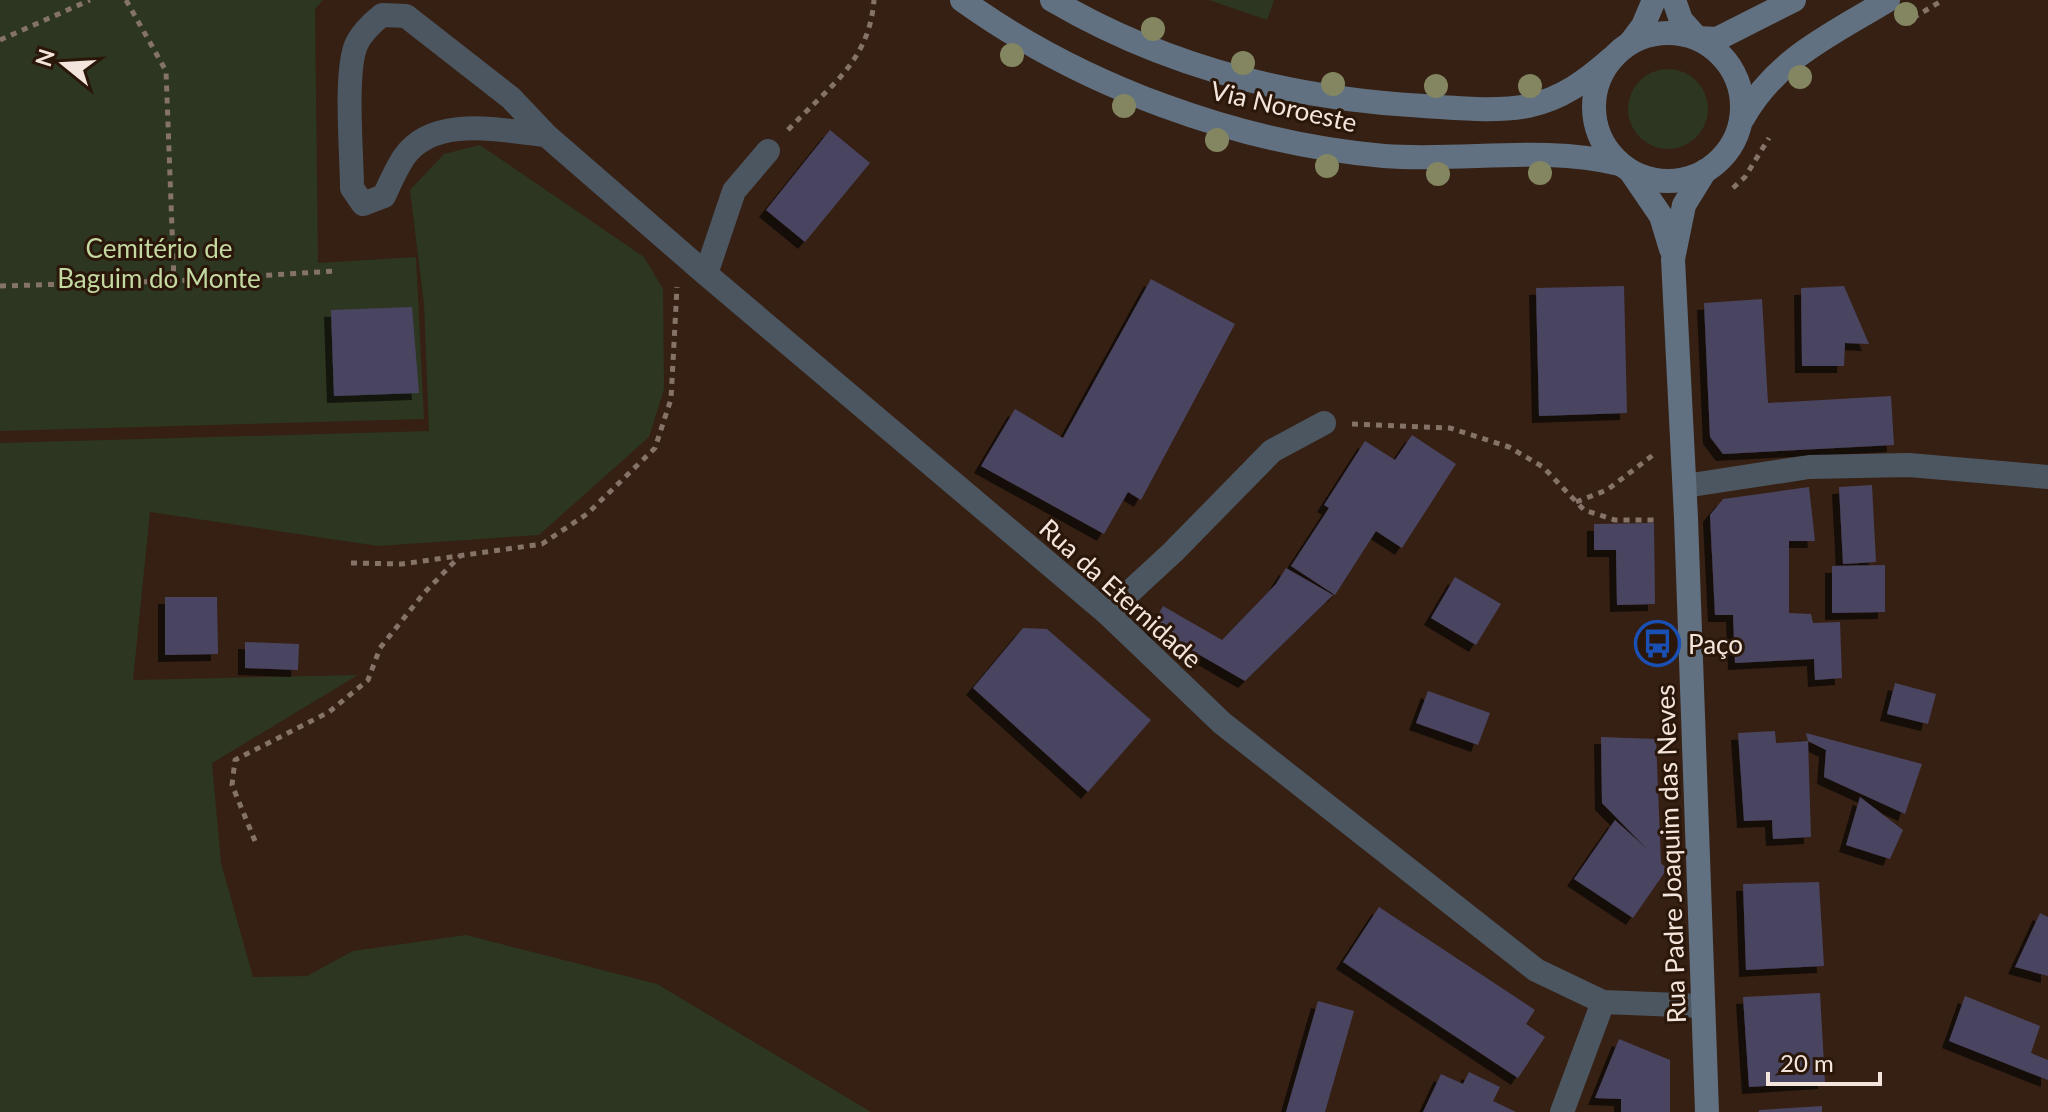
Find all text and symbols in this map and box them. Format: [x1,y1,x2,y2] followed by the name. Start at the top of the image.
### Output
[24,24,104,104] north arrow
[29,45,60,70] text: N
[1208,74,1360,138] street label: Via Noroeste
[57,232,261,294] park label: Cemitério de Baguim do Monte
[1033,512,1209,674] street label: Rua da Eternidade
[1633,620,1681,668] bus stop icon: Paço
[1688,628,1743,660] place label: Paço
[1648,684,1692,1024] street label: Rua Padre Joaquim das Neves
[1768,1036,1880,1086] scale bar
[1780,1048,1834,1077] text: 20 m

